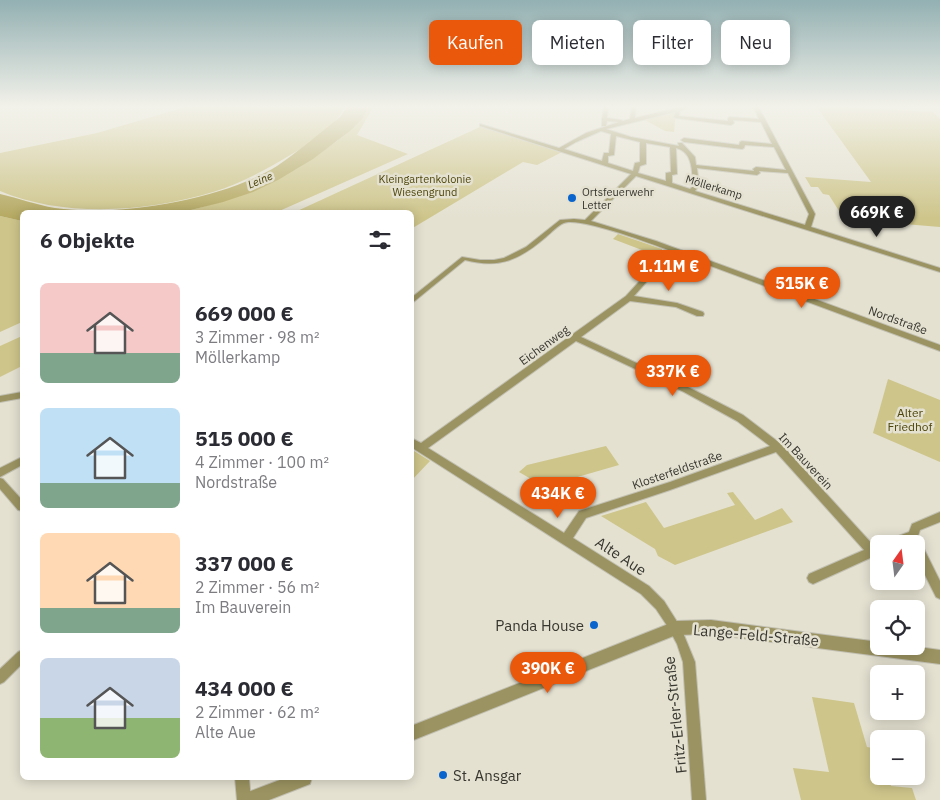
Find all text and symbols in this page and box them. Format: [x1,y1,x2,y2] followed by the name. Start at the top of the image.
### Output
[429,20,522,65] chip: Kaufen
[532,20,623,65] chip: Mieten
[633,20,711,65] chip: Filter
[721,20,790,65] chip: Neu
[246,168,275,191] water label: Leine
[379,172,471,199] park label: Kleingartenkolonie Wiesengrund
[684,172,744,202] street label: Möllerkamp
[582,185,654,212] place label: Ortsfeuerwehr Letter
[566,192,578,204] marker: Ortsfeuerwehr Letter
[836,196,918,238] pin: 669K €
[850,202,904,222] text: 669K €
[40,226,135,254] text: 6 Objekte
[366,226,394,254] icon: filters
[623,250,715,292] pin: 1.11M €
[639,256,699,276] text: 1.11M €
[761,266,843,309] pin: 515K €
[775,273,829,293] text: 515K €
[195,299,294,327] text: 669 000 €
[867,302,930,338] street label: Nordstraße
[80,303,140,363] icon: home
[516,321,573,368] street label: Eichenweg
[195,327,320,347] text: 3 Zimmer · 98 m²
[195,347,280,367] text: Möllerkamp
[632,354,714,397] pin: 337K €
[646,361,700,381] text: 337K €
[888,405,932,434] park label: Alter Friedhof
[195,424,294,452] text: 515 000 €
[80,428,140,488] icon: home
[776,429,836,493] street label: Im Bauverein
[630,447,724,492] street label: Klosterfeldstraße
[195,452,329,472] text: 4 Zimmer · 100 m²
[195,472,277,492] text: Nordstraße
[517,476,599,519] pin: 434K €
[531,483,585,503] text: 434K €
[592,533,650,579] street label: Alte Aue
[870,535,925,590] north arrow
[870,535,925,785] map controls
[195,549,294,577] text: 337 000 €
[80,553,140,613] icon: home
[195,577,320,597] text: 2 Zimmer · 56 m²
[195,597,291,617] text: Im Bauverein
[870,600,925,655] button: locate
[495,616,584,635] place label: Panda House
[588,619,600,631] marker: Panda House
[692,620,820,650] street label: Lange-Feld-Straße
[507,652,589,694] pin: 390K €
[659,655,691,775] street label: Fritz-Erler-Straße
[521,658,575,678] text: 390K €
[870,665,925,720] button: +
[195,674,294,702] text: 434 000 €
[80,678,140,738] icon: home
[195,702,320,722] text: 2 Zimmer · 62 m²
[195,722,256,742] text: Alte Aue
[870,730,925,785] button: −
[453,766,522,785] place label: St. Ansgar
[437,769,449,781] marker: St. Ansgar

